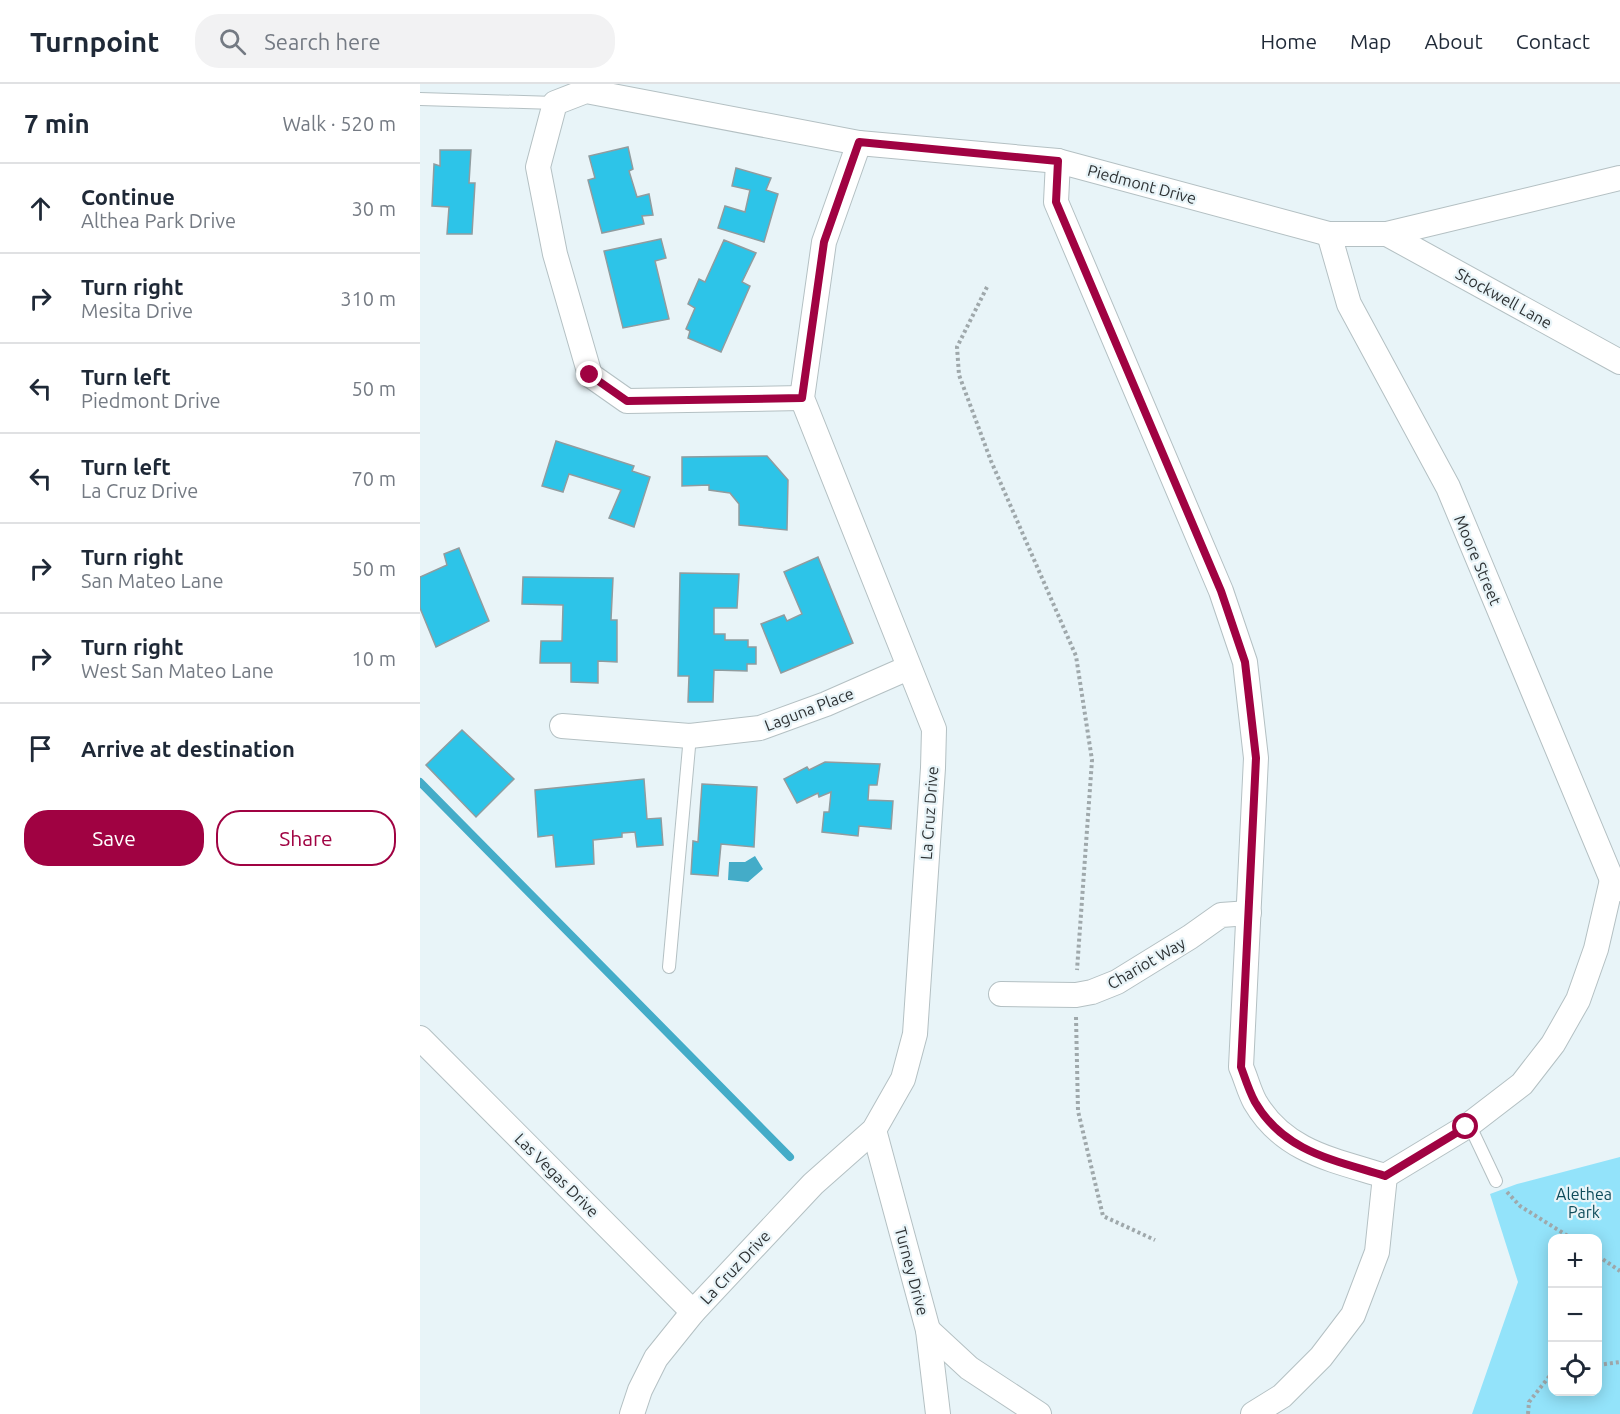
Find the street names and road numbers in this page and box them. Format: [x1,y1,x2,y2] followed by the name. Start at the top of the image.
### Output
[1086,161,1198,207] street label: Piedmont Drive
[1453,264,1555,332] street label: Stockwell Lane
[1451,512,1505,608] street label: Moore Street
[762,684,856,734] street label: Laguna Place
[917,766,941,860] street label: La Cruz Drive
[1104,933,1188,993] street label: Chariot Way
[511,1129,603,1221] street label: Las Vegas Drive
[892,1225,932,1317] street label: Turney Drive
[696,1227,774,1307] street label: La Cruz Drive

